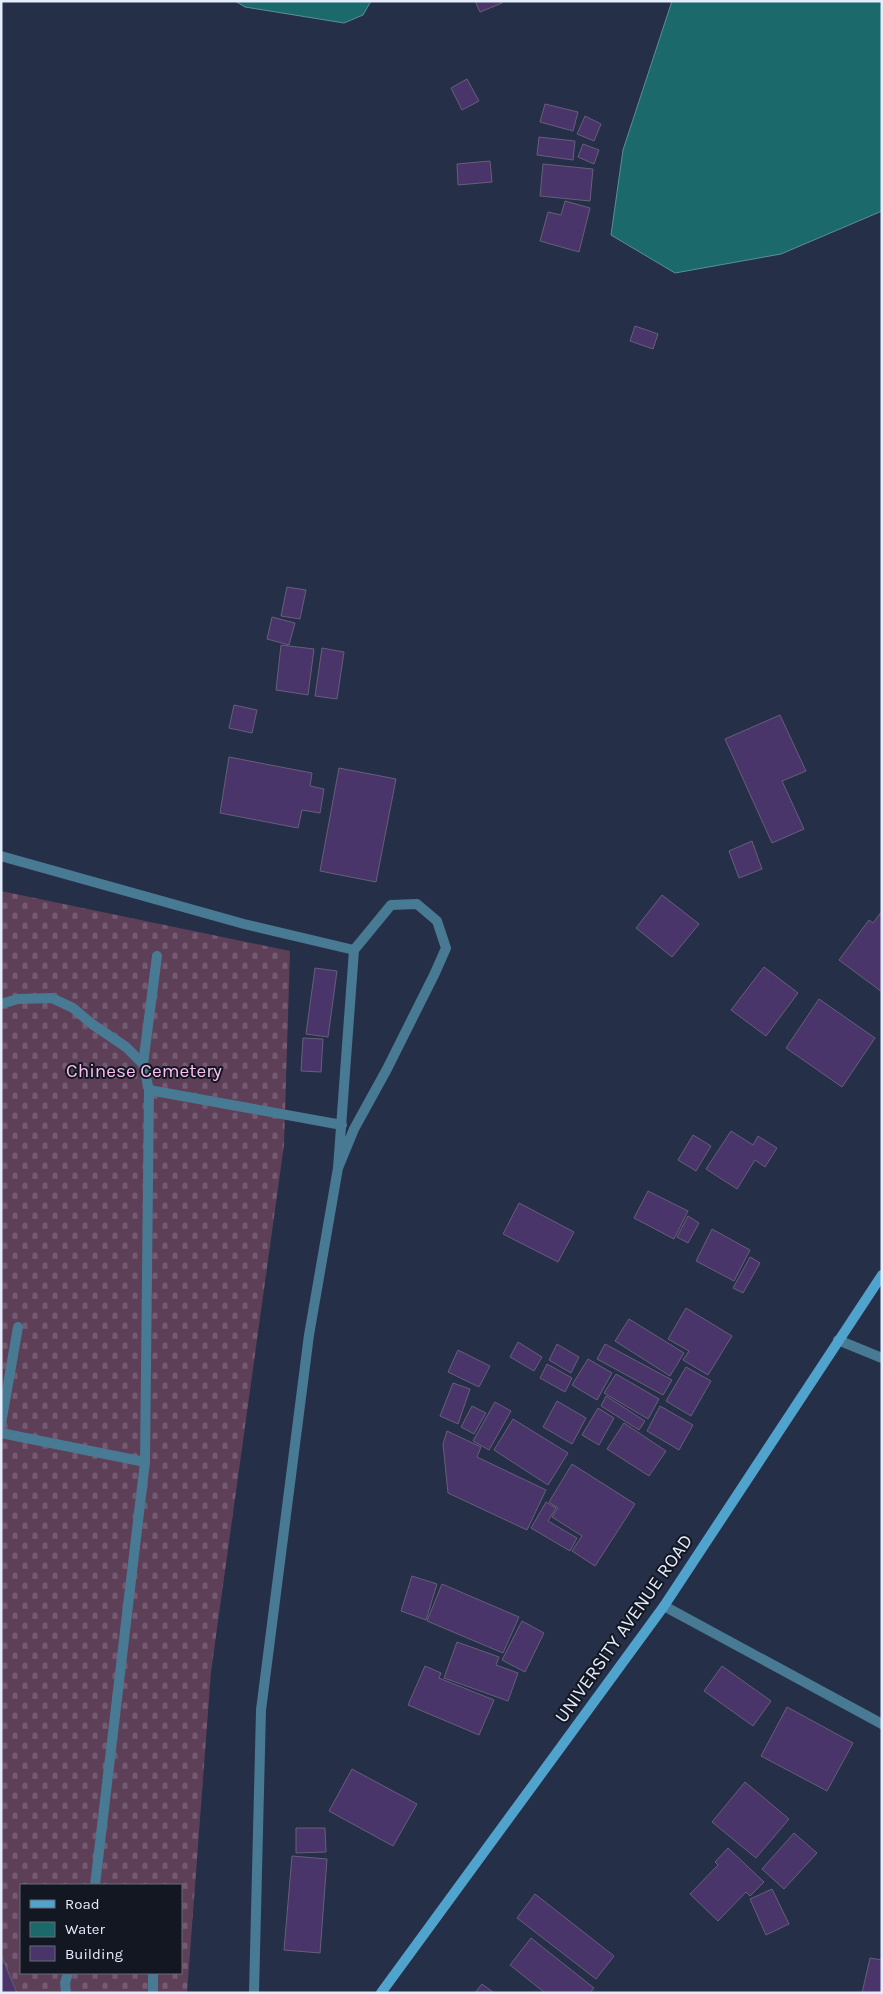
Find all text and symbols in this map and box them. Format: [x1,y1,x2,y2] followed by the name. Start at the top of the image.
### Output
[66,1060,222,1082] park label: Chinese Cemetery
[550,1530,697,1727] street label: UNIVERSITY AVENUE ROAD
[20,1884,182,1974] legend
[65,1895,100,1913] text: Road
[65,1920,106,1938] text: Water
[65,1945,123,1963] text: Building

